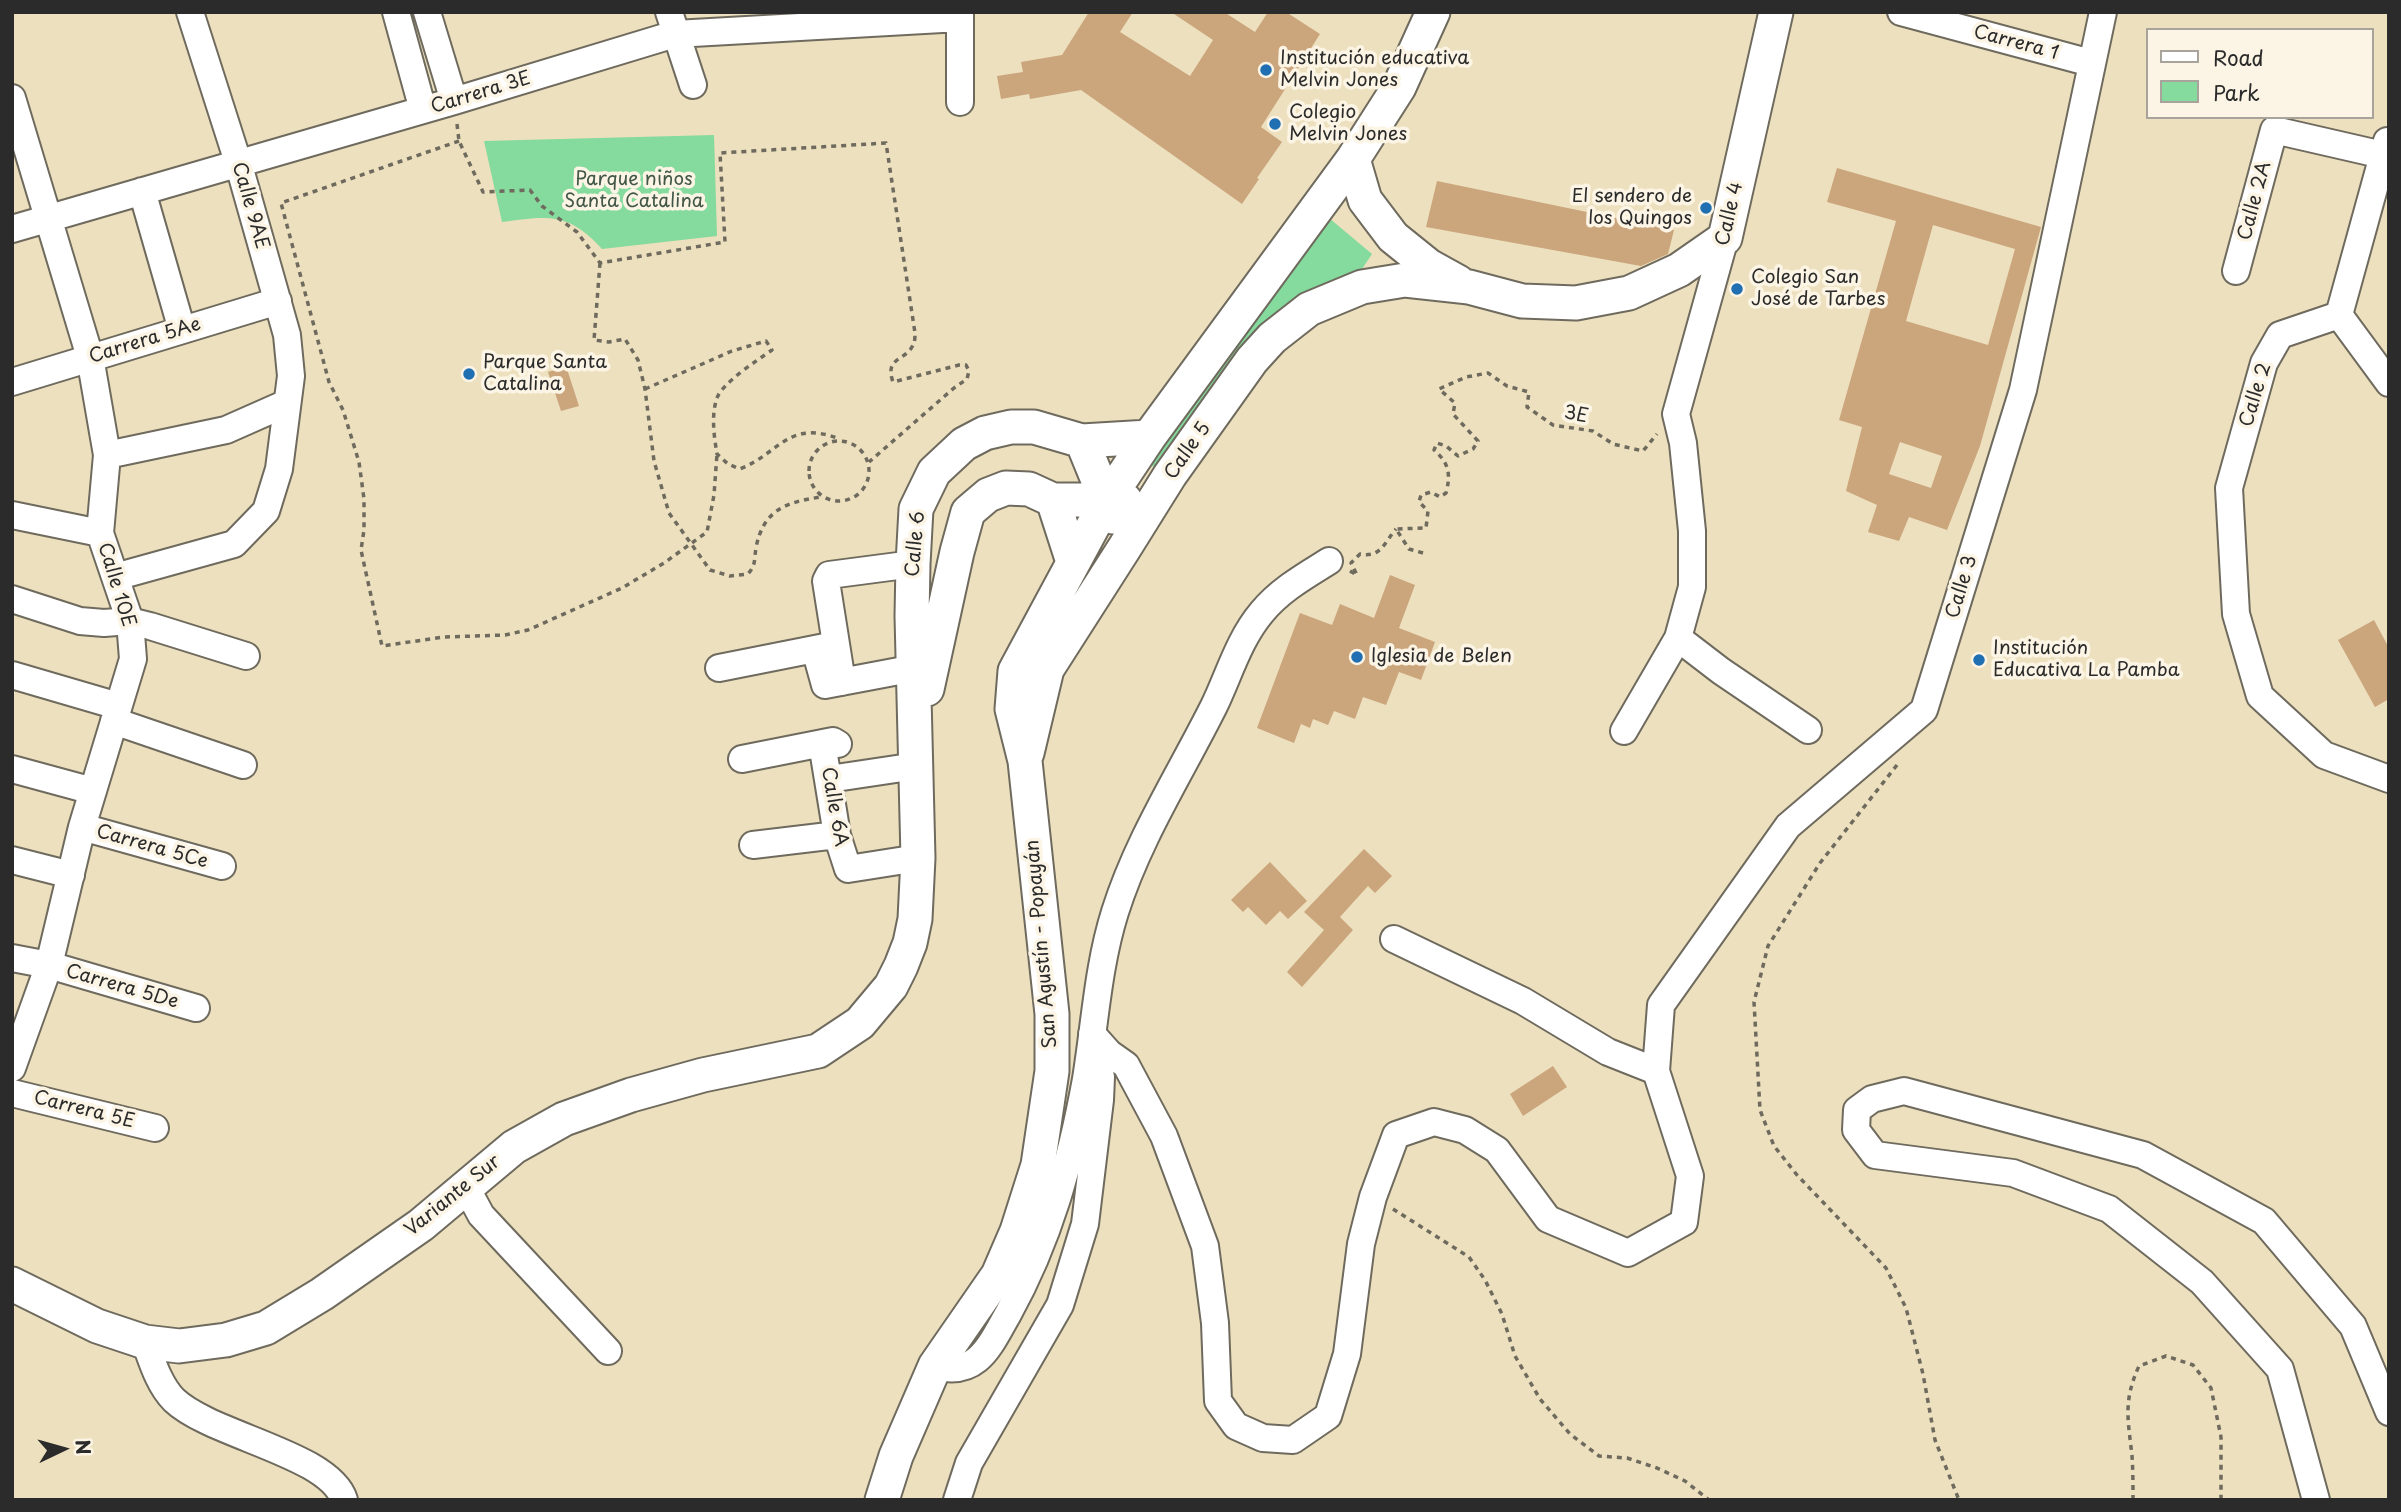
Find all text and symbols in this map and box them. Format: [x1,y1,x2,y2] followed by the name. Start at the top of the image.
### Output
[1971,21,2061,65] street label: Carrera 1
[2146,28,2373,119] legend
[2213,41,2264,73] text: Road
[1280,48,1469,92] place label: Institución educativa Melvin Jones
[1258,62,1274,78] marker: Institución educativa Melvin Jones
[428,67,534,119] street label: Carrera 3E
[2213,76,2260,108] text: Park
[1289,102,1407,146] place label: Colegio Melvin Jones
[1267,116,1283,132] marker: Colegio Melvin Jones
[2234,159,2276,243] street label: Calle 2A
[227,160,273,252] street label: Calle 9AE
[564,169,704,213] park label: Parque niños Santa Catalina
[1712,180,1748,248] street label: Calle 4
[1571,186,1692,230] place label: El sendero de los Quingos
[1698,200,1714,216] marker: El sendero de los Quingos
[1751,267,1885,311] place label: Colegio San José de Tarbes
[1729,281,1745,297] marker: Colegio San José de Tarbes
[86,313,204,369] street label: Carrera 5Ae
[483,352,607,396] place label: Parque Santa Catalina
[2235,360,2277,430] street label: Calle 2
[461,366,477,382] marker: Parque Santa Catalina
[1562,401,1590,429] street label: 3E
[1160,418,1216,484] street label: Calle 5
[902,510,930,578] street label: Calle 6
[92,540,140,630] street label: Calle 10E
[1942,553,1982,621] street label: Calle 3
[1993,638,2179,682] place label: Institución Educativa La Pamba
[1371,646,1512,668] place label: Iglesia de Belen
[1349,649,1365,665] marker: Iglesia de Belen
[1971,652,1987,668] marker: Institución Educativa La Pamba
[816,765,852,849] street label: Calle 6A
[93,820,211,874] street label: Carrera 5Ce
[1022,839,1062,1049] street label: San Agustín - Popayán
[63,960,181,1014] street label: Carrera 5De
[31,1086,137,1134] street label: Carrera 5E
[401,1151,505,1241] street label: Variante Sur
[28,1414,98,1484] north arrow
[69,1438,99,1456] text: N

